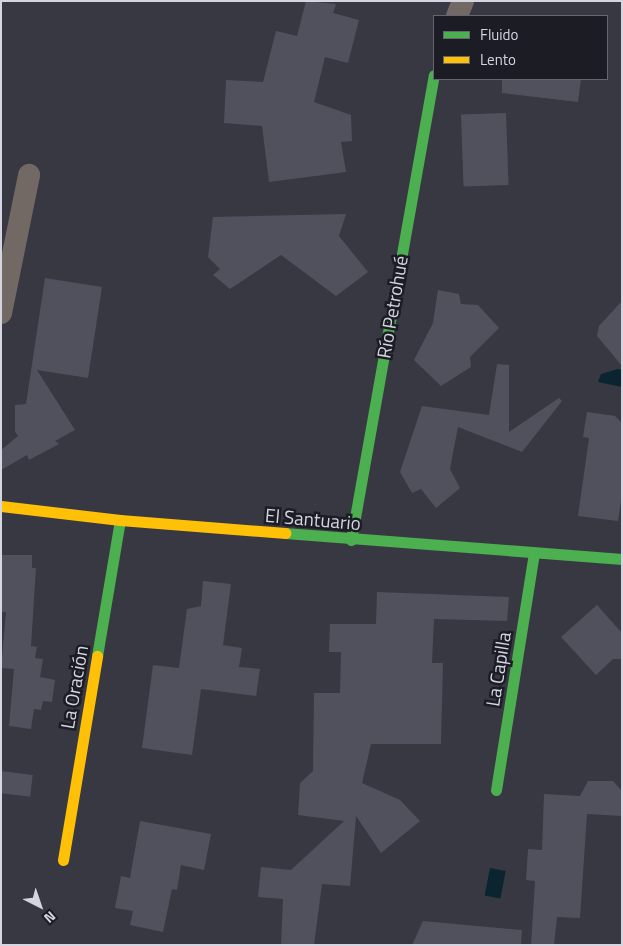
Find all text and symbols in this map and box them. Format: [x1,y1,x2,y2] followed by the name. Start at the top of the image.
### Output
[433,15,608,80] legend
[480,23,518,46] text: Fluido
[480,48,516,71] text: Lento
[372,254,412,360] street label: Río Petrohué
[264,503,362,535] street label: El Santuario
[481,630,515,708] street label: La Capilla
[55,644,93,730] street label: La Oración
[15,881,65,931] north arrow
[40,907,61,929] text: N

